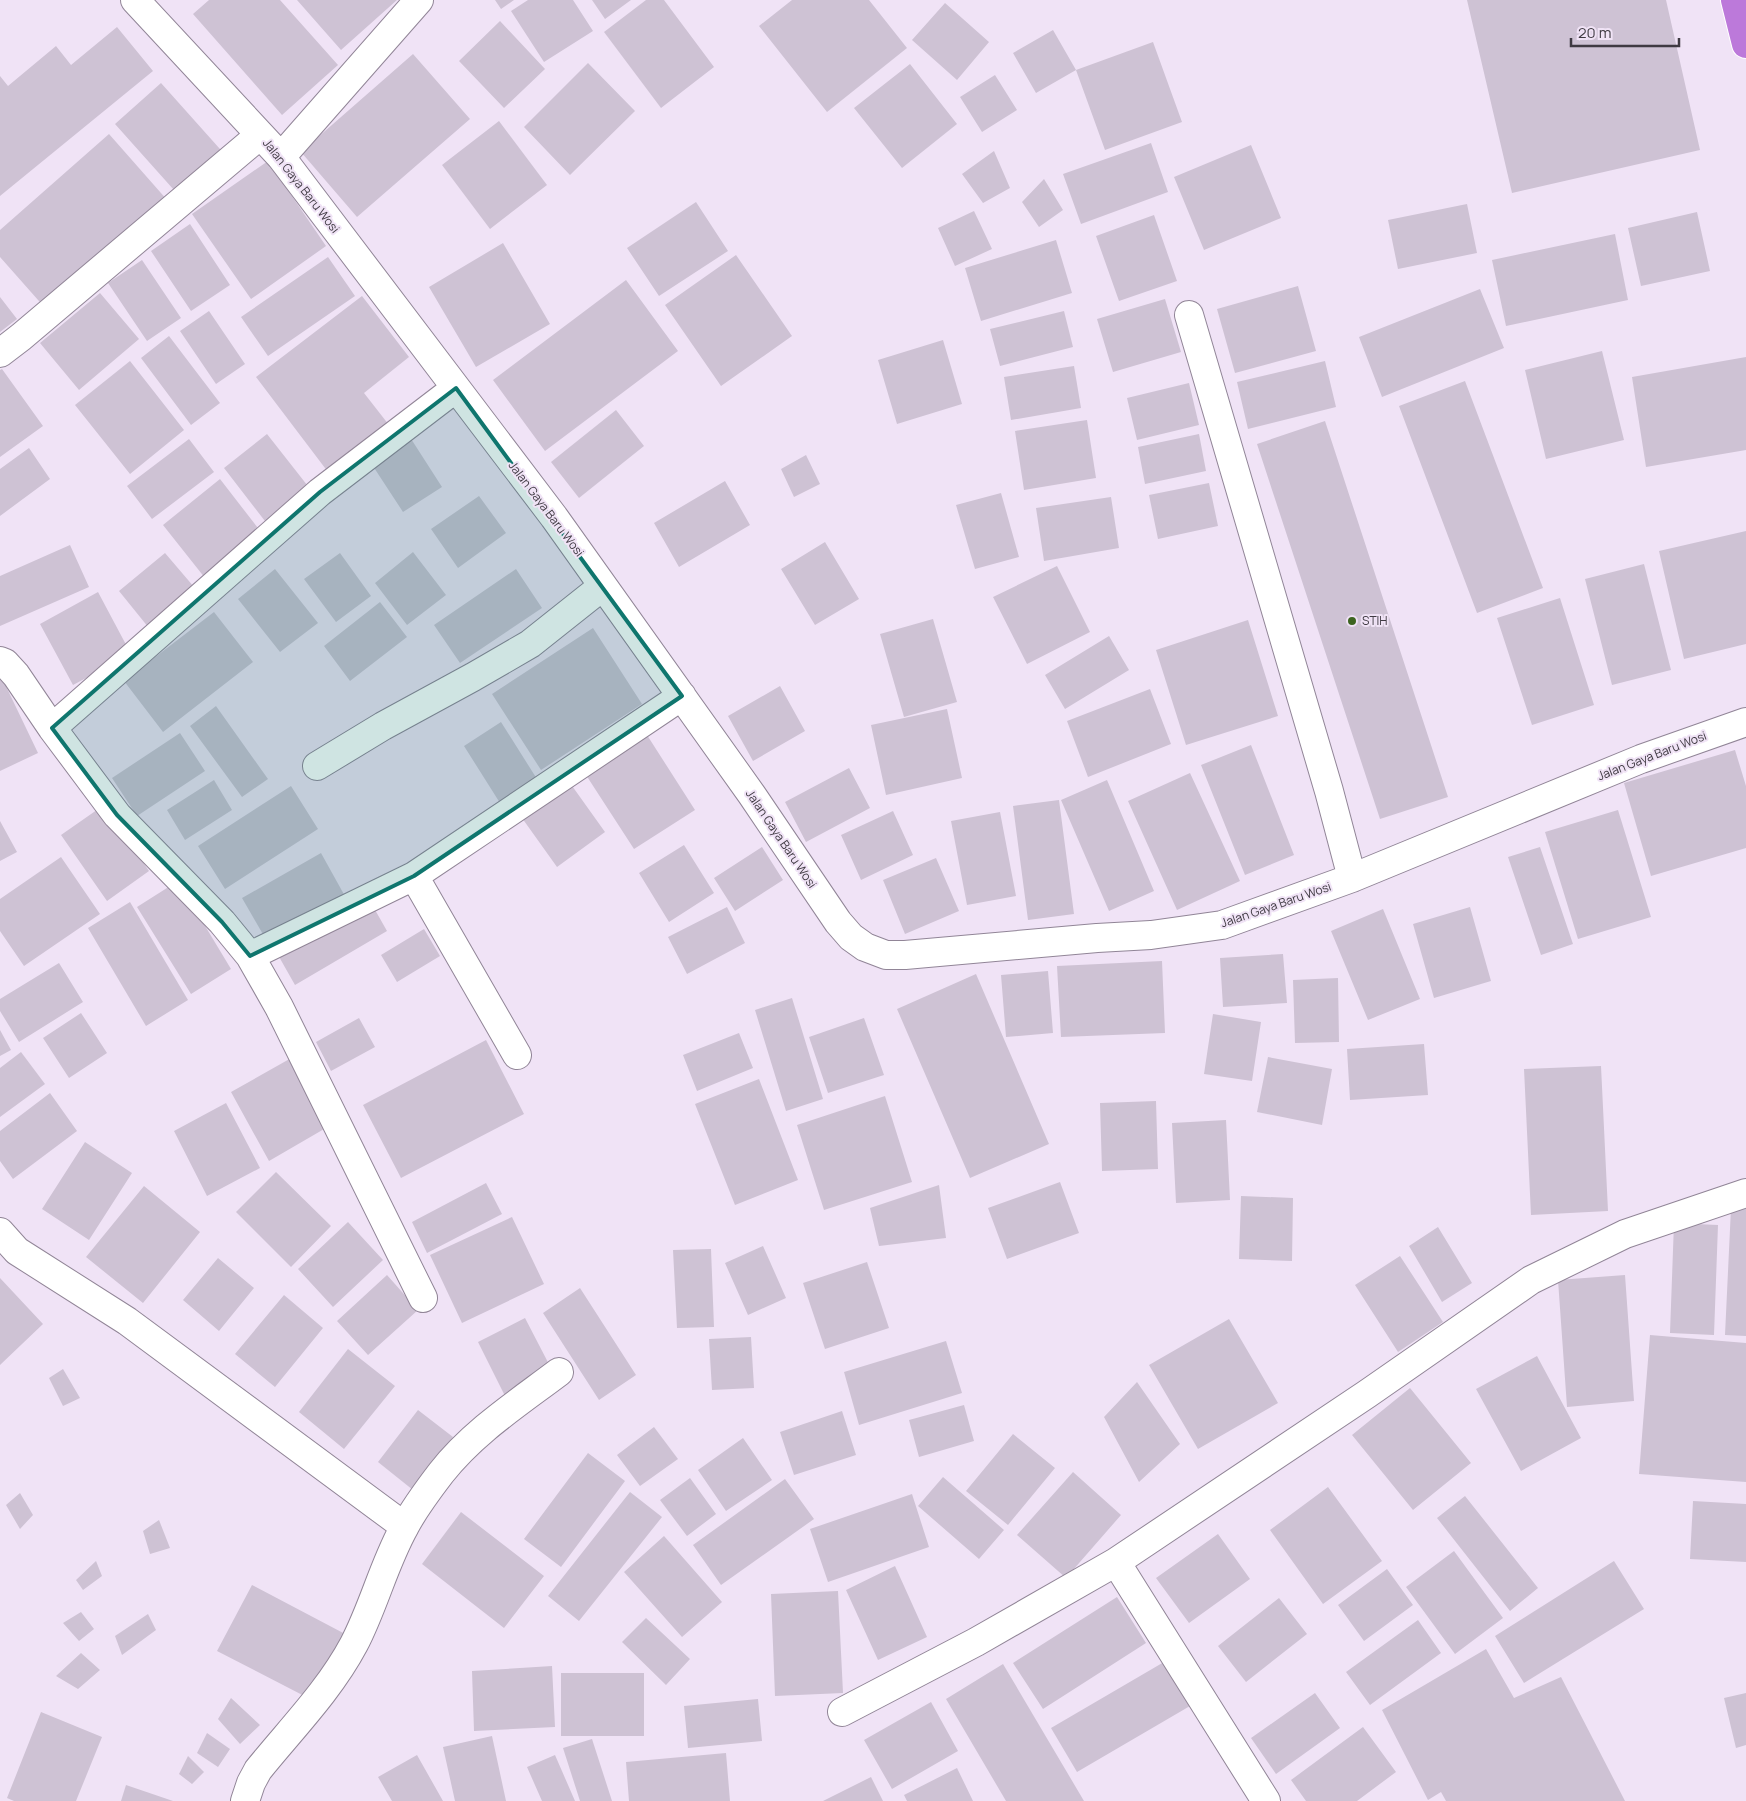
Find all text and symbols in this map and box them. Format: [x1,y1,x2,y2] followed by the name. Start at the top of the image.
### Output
[1571,15,1678,47] scale bar
[1578,22,1611,43] text: 20 m
[259,135,344,237] street label: Jalan Gaya Baru Wosi
[505,457,588,560] street label: Jalan Gaya Baru Wosi
[1362,612,1388,629] place label: STIH
[1346,615,1358,627] marker: STIH
[1595,727,1709,784] street label: Jalan Gaya Baru Wosi
[742,786,821,891] street label: Jalan Gaya Baru Wosi
[1218,878,1333,931] street label: Jalan Gaya Baru Wosi

